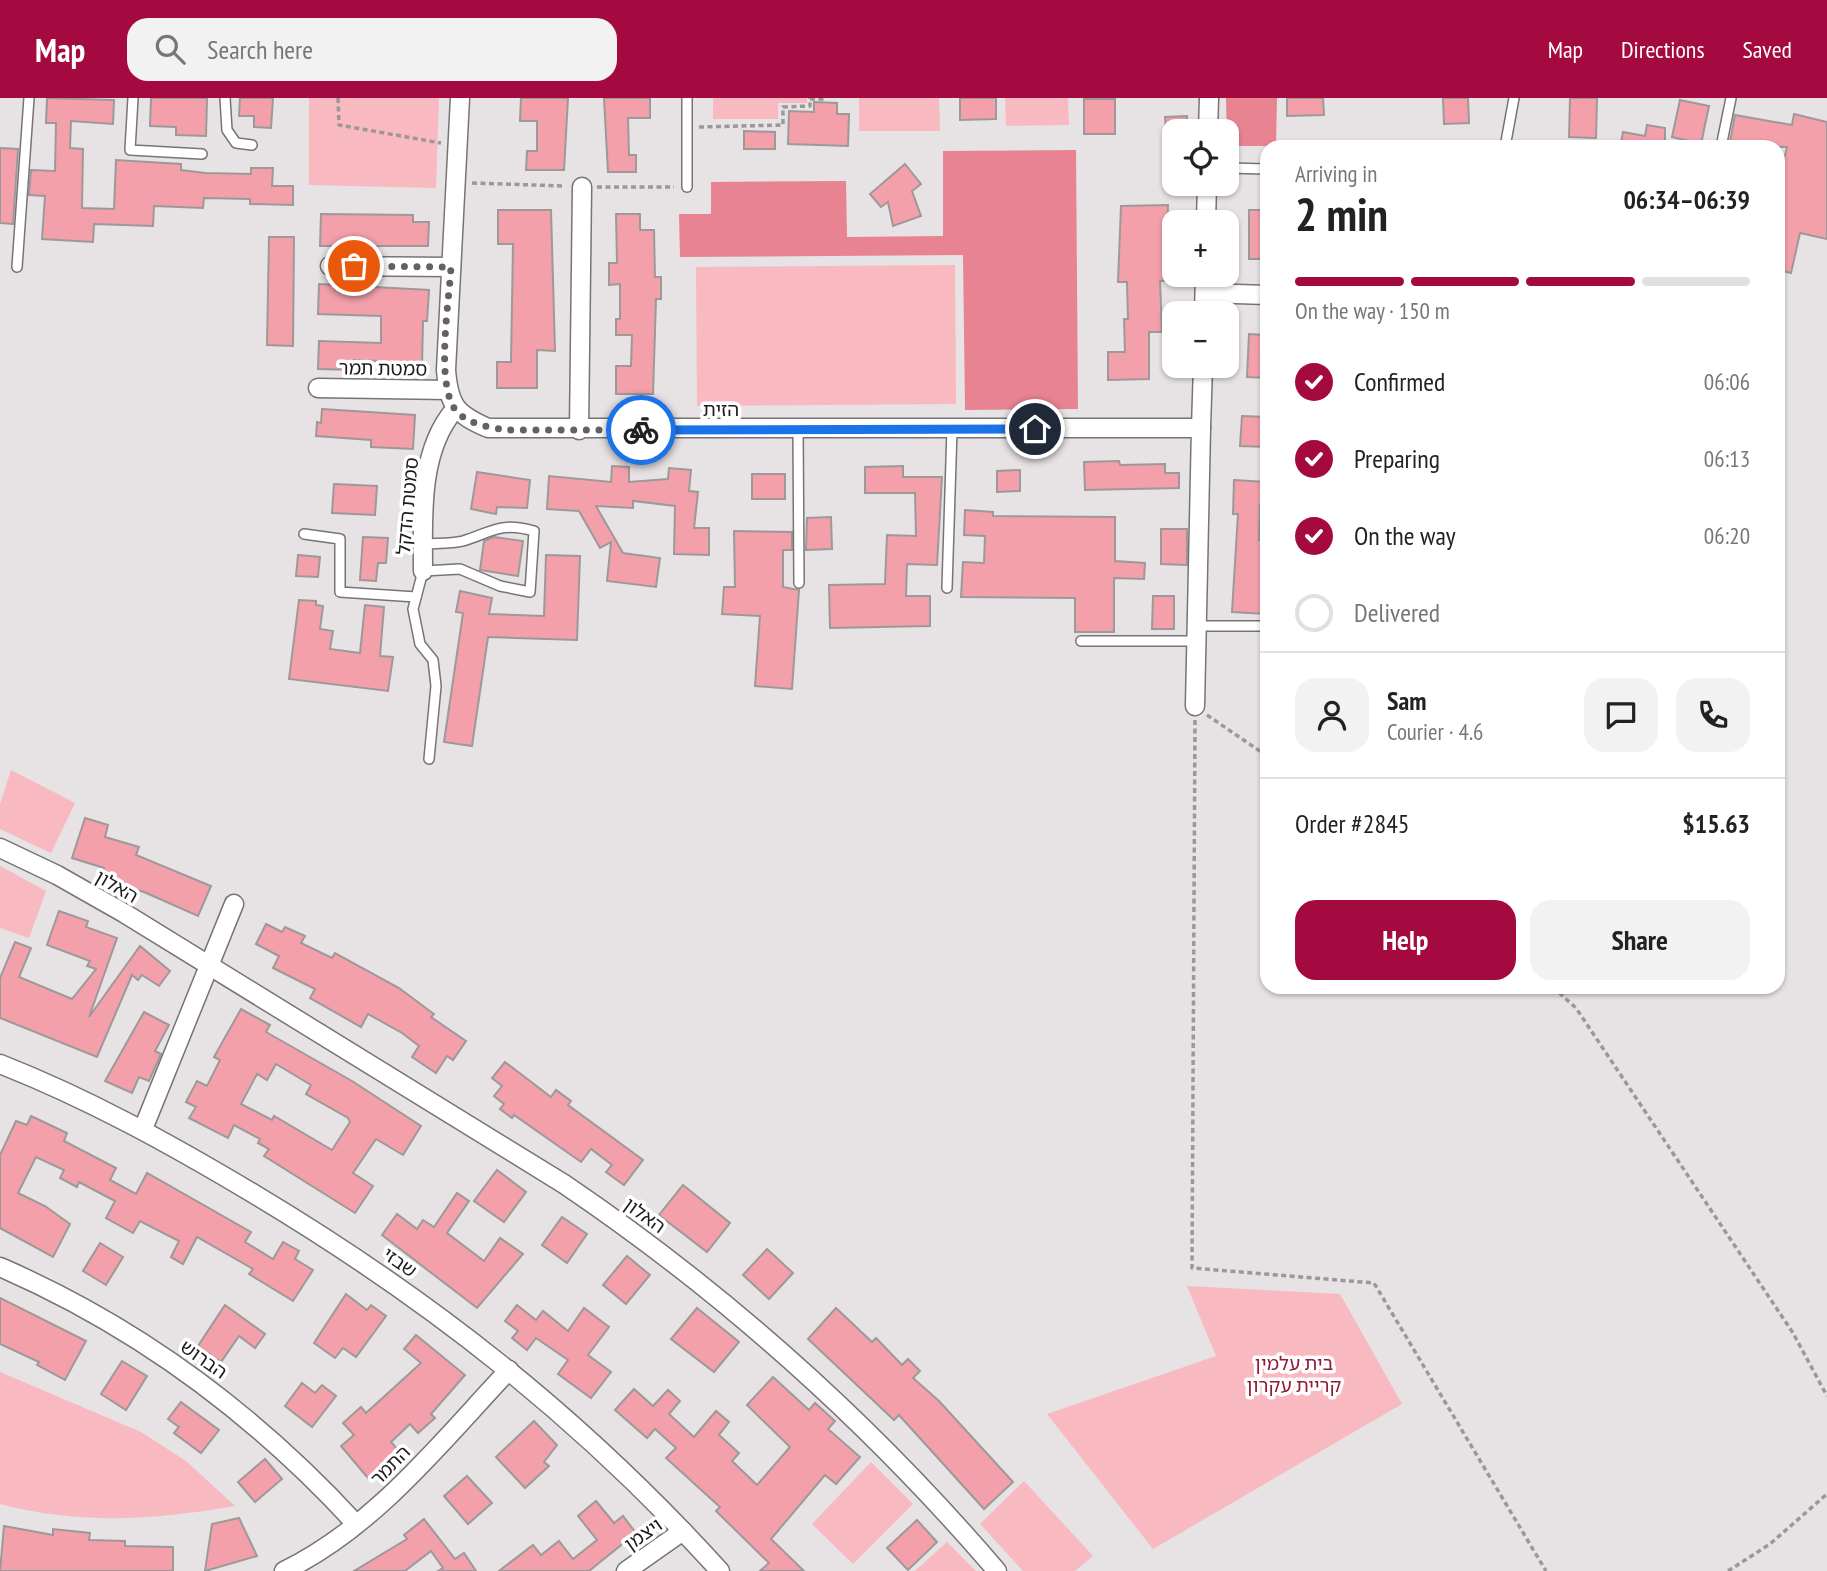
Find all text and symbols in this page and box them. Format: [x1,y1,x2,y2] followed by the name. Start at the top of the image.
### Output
[127,18,617,81] search box
[35,28,85,71] text: Map
[151,30,189,68] icon: search
[207,33,313,66] text: Search here
[1548,34,1583,65] text: Map
[1621,34,1705,65] text: Directions
[1743,34,1792,65] text: Saved
[1162,119,1239,378] map controls
[1162,119,1239,196] button: locate
[1295,159,1377,188] text: Arriving in
[1623,183,1750,216] text: 06:34–06:39
[1295,184,1388,244] text: 2 min
[1162,210,1239,287] button: +
[324,236,384,296] pin
[335,247,373,285] icon: bag
[1295,296,1450,325] text: On the way · 150 m
[1162,301,1239,378] button: −
[338,355,428,381] street label: סמטת תמר
[1295,363,1333,401] icon: check
[1354,365,1445,398] text: Confirmed
[1704,367,1750,396] text: 06:06
[606,395,676,465] courier
[703,397,739,421] street label: הזית
[1005,399,1065,459] pin
[1016,410,1054,448] icon: home
[622,411,660,449] icon: bike
[1295,440,1333,478] icon: check
[1354,442,1440,475] text: Preparing
[1704,444,1750,473] text: 06:13
[391,456,423,556] street label: סמטת הדקל
[1295,517,1333,555] icon: check
[1354,519,1456,552] text: On the way
[1704,521,1750,550] text: 06:20
[1354,596,1440,629] text: Delivered
[1295,678,1369,752] button: person
[1584,678,1658,752] button: chat
[1676,678,1750,752] button: phone
[1387,684,1426,717] text: Sam
[1387,717,1483,746] text: Courier · 4.6
[1295,807,1410,840] text: Order #2845
[1682,807,1750,840] text: $15.63
[91,864,143,908] street label: האלון
[1295,900,1516,980] button: Help
[1530,900,1750,980] button: Share
[619,1192,671,1238] street label: האלון
[378,1242,422,1282] street label: שבזי
[176,1334,232,1384] street label: הברוש
[1247,1351,1341,1397] park label: בית עלמין קריית עקרון
[365,1440,415,1490] street label: התמר
[619,1513,667,1555] street label: ויצמן

